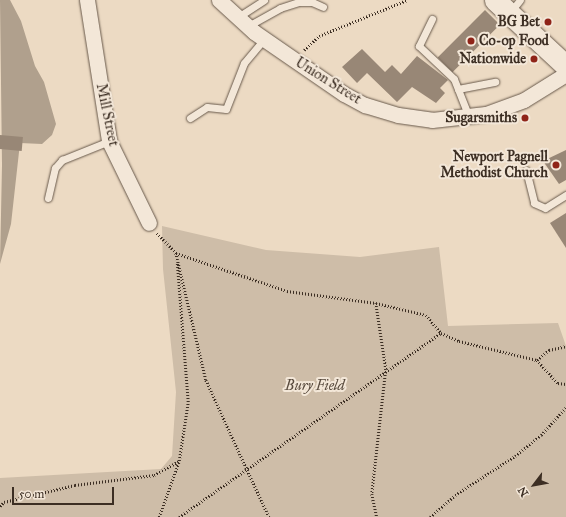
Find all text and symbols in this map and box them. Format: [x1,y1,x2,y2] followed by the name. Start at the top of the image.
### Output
[497,14,540,30] place label: BG Bet
[543,17,553,27] marker: BG Bet
[479,33,549,49] place label: Co-op Food
[466,36,476,46] marker: Co-op Food
[459,51,526,67] place label: Nationwide
[292,54,364,108] street label: Union Street
[529,54,539,64] marker: Nationwide
[92,82,122,148] street label: Mill Street
[445,110,517,126] place label: Sugarsmiths
[520,113,530,123] marker: Sugarsmiths
[440,149,548,182] place label: Newport Pagnell Methodist Church
[551,160,561,170] marker: Newport Pagnell Methodist Church
[285,378,345,394] park label: Bury Field
[514,465,554,505] north arrow
[14,479,116,505] scale bar
[515,484,531,499] text: N
[19,487,44,501] text: 50 m

